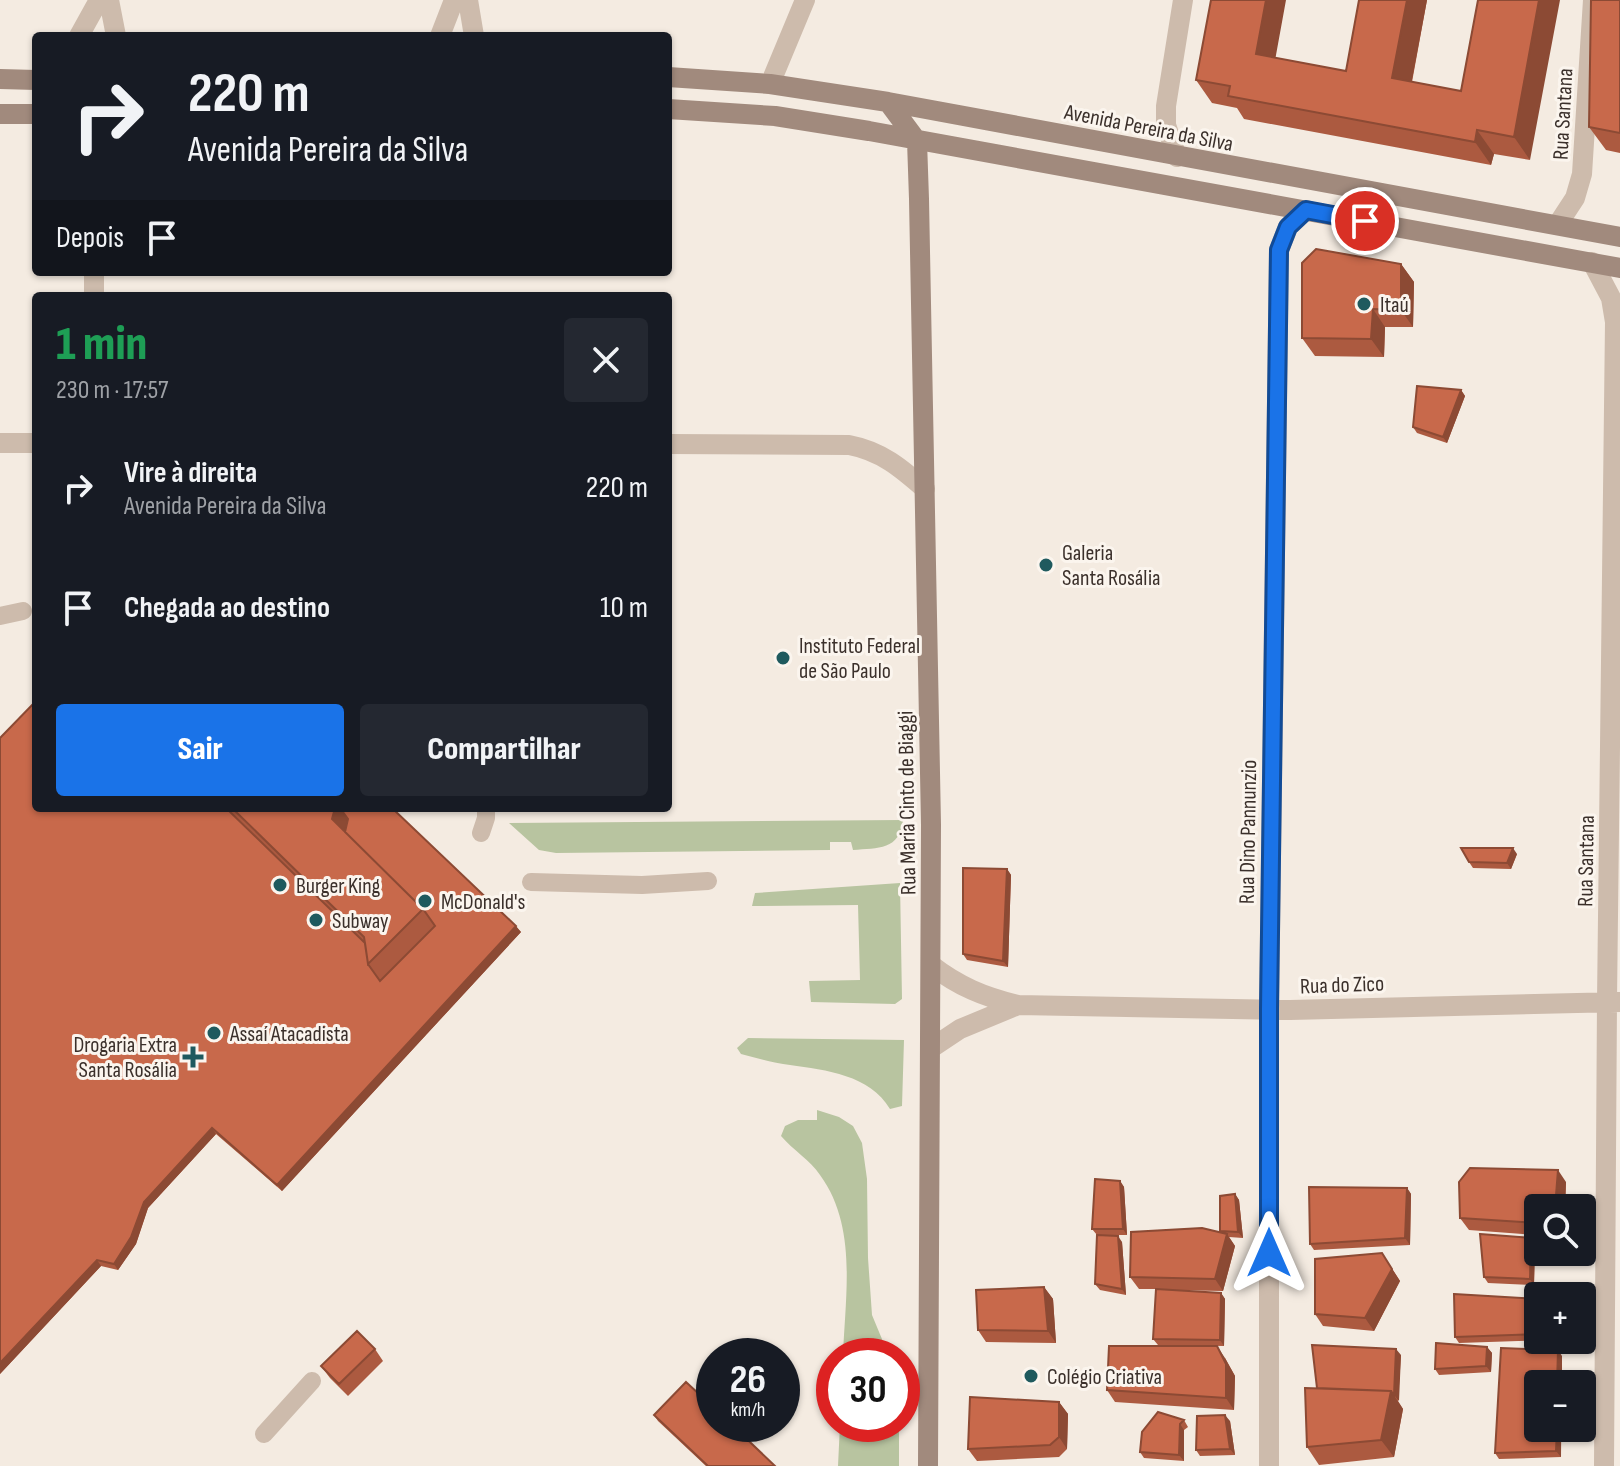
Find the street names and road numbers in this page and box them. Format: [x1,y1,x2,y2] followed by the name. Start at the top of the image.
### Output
[1548,68,1579,161] street label: Rua Santana
[1061,99,1235,158] street label: Avenida Pereira da Silva
[892,711,923,895] street label: Rua Maria Cinto de Biaggi
[1234,760,1263,904] street label: Rua Dino Pannunzio
[1572,815,1601,907] street label: Rua Santana
[1300,971,1385,1000] street label: Rua do Zico

